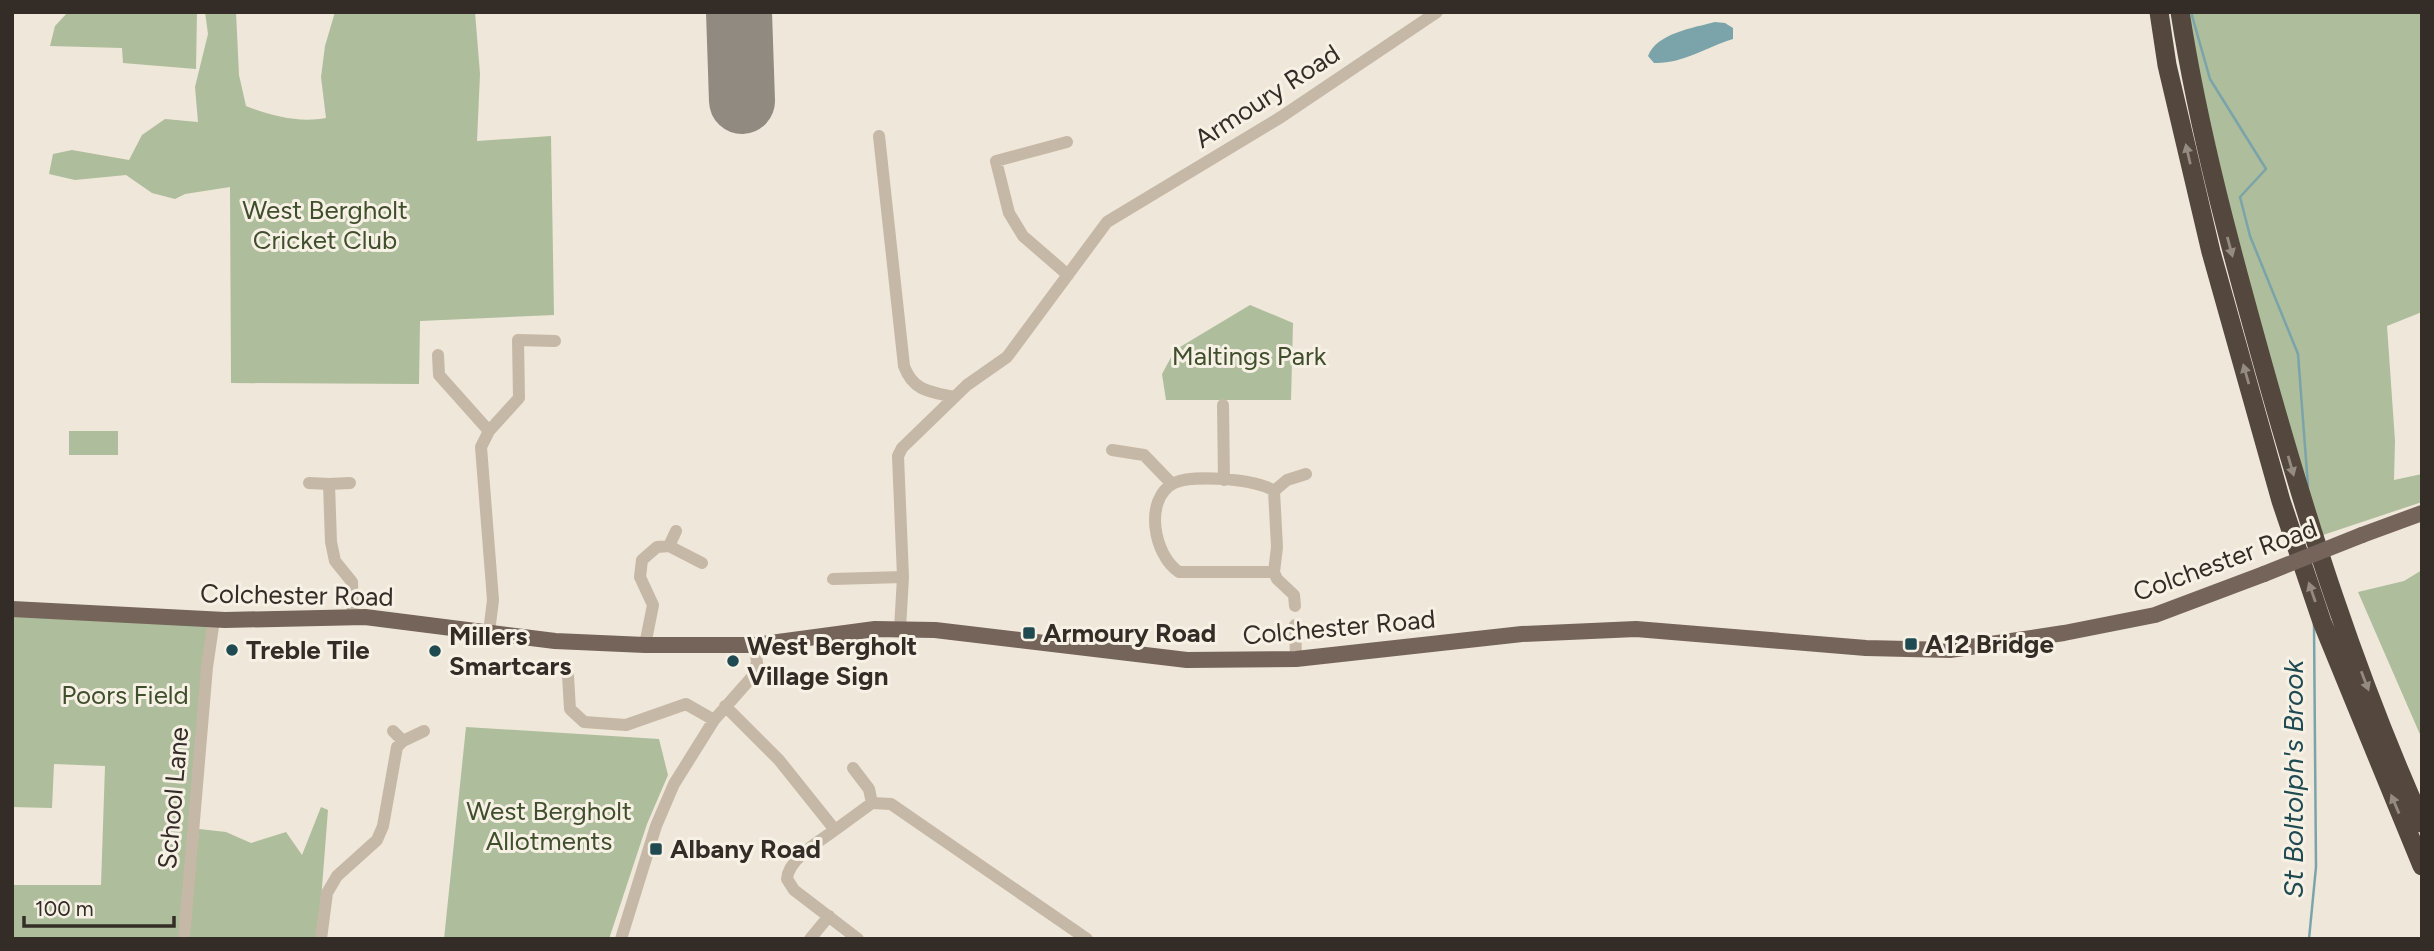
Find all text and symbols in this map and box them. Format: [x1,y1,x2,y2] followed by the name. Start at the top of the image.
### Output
[1188,37,1346,155] street label: Armoury Road
[2183,143,2194,165] one-way arrow
[242,194,408,256] park label: West Bergholt Cricket Club
[2225,236,2235,257] one-way arrow
[1172,340,1327,372] park label: Maltings Park
[2240,364,2250,385] one-way arrow
[2287,455,2297,476] one-way arrow
[2129,512,2321,608] street label: Colchester Road
[200,577,394,613] street label: Colchester Road
[2306,581,2317,602] one-way arrow
[1241,603,1437,651] street label: Colchester Road
[1043,617,1216,649] place label: Armoury Road
[449,620,571,682] place label: Millers Smartcars
[1021,625,1037,641] marker: Armoury Road
[1925,628,2054,660] place label: A12 Bridge
[747,630,917,692] place label: West Bergholt Village Sign
[246,634,370,666] place label: Treble Tile
[1903,636,1919,652] marker: A12 Bridge
[224,642,240,658] marker: Treble Tile
[427,643,443,659] marker: Millers Smartcars
[725,653,741,669] marker: West Bergholt Village Sign
[2276,658,2310,898] water label: St Boltolph's Brook
[2359,670,2370,691] one-way arrow
[61,679,189,711] park label: Poors Field
[151,726,195,870] street label: School Lane
[2389,793,2400,814] one-way arrow
[466,795,632,857] park label: West Bergholt Allotments
[670,833,821,865] place label: Albany Road
[648,841,664,857] marker: Albany Road
[24,884,175,928] scale bar
[35,896,94,921] text: 100 m

